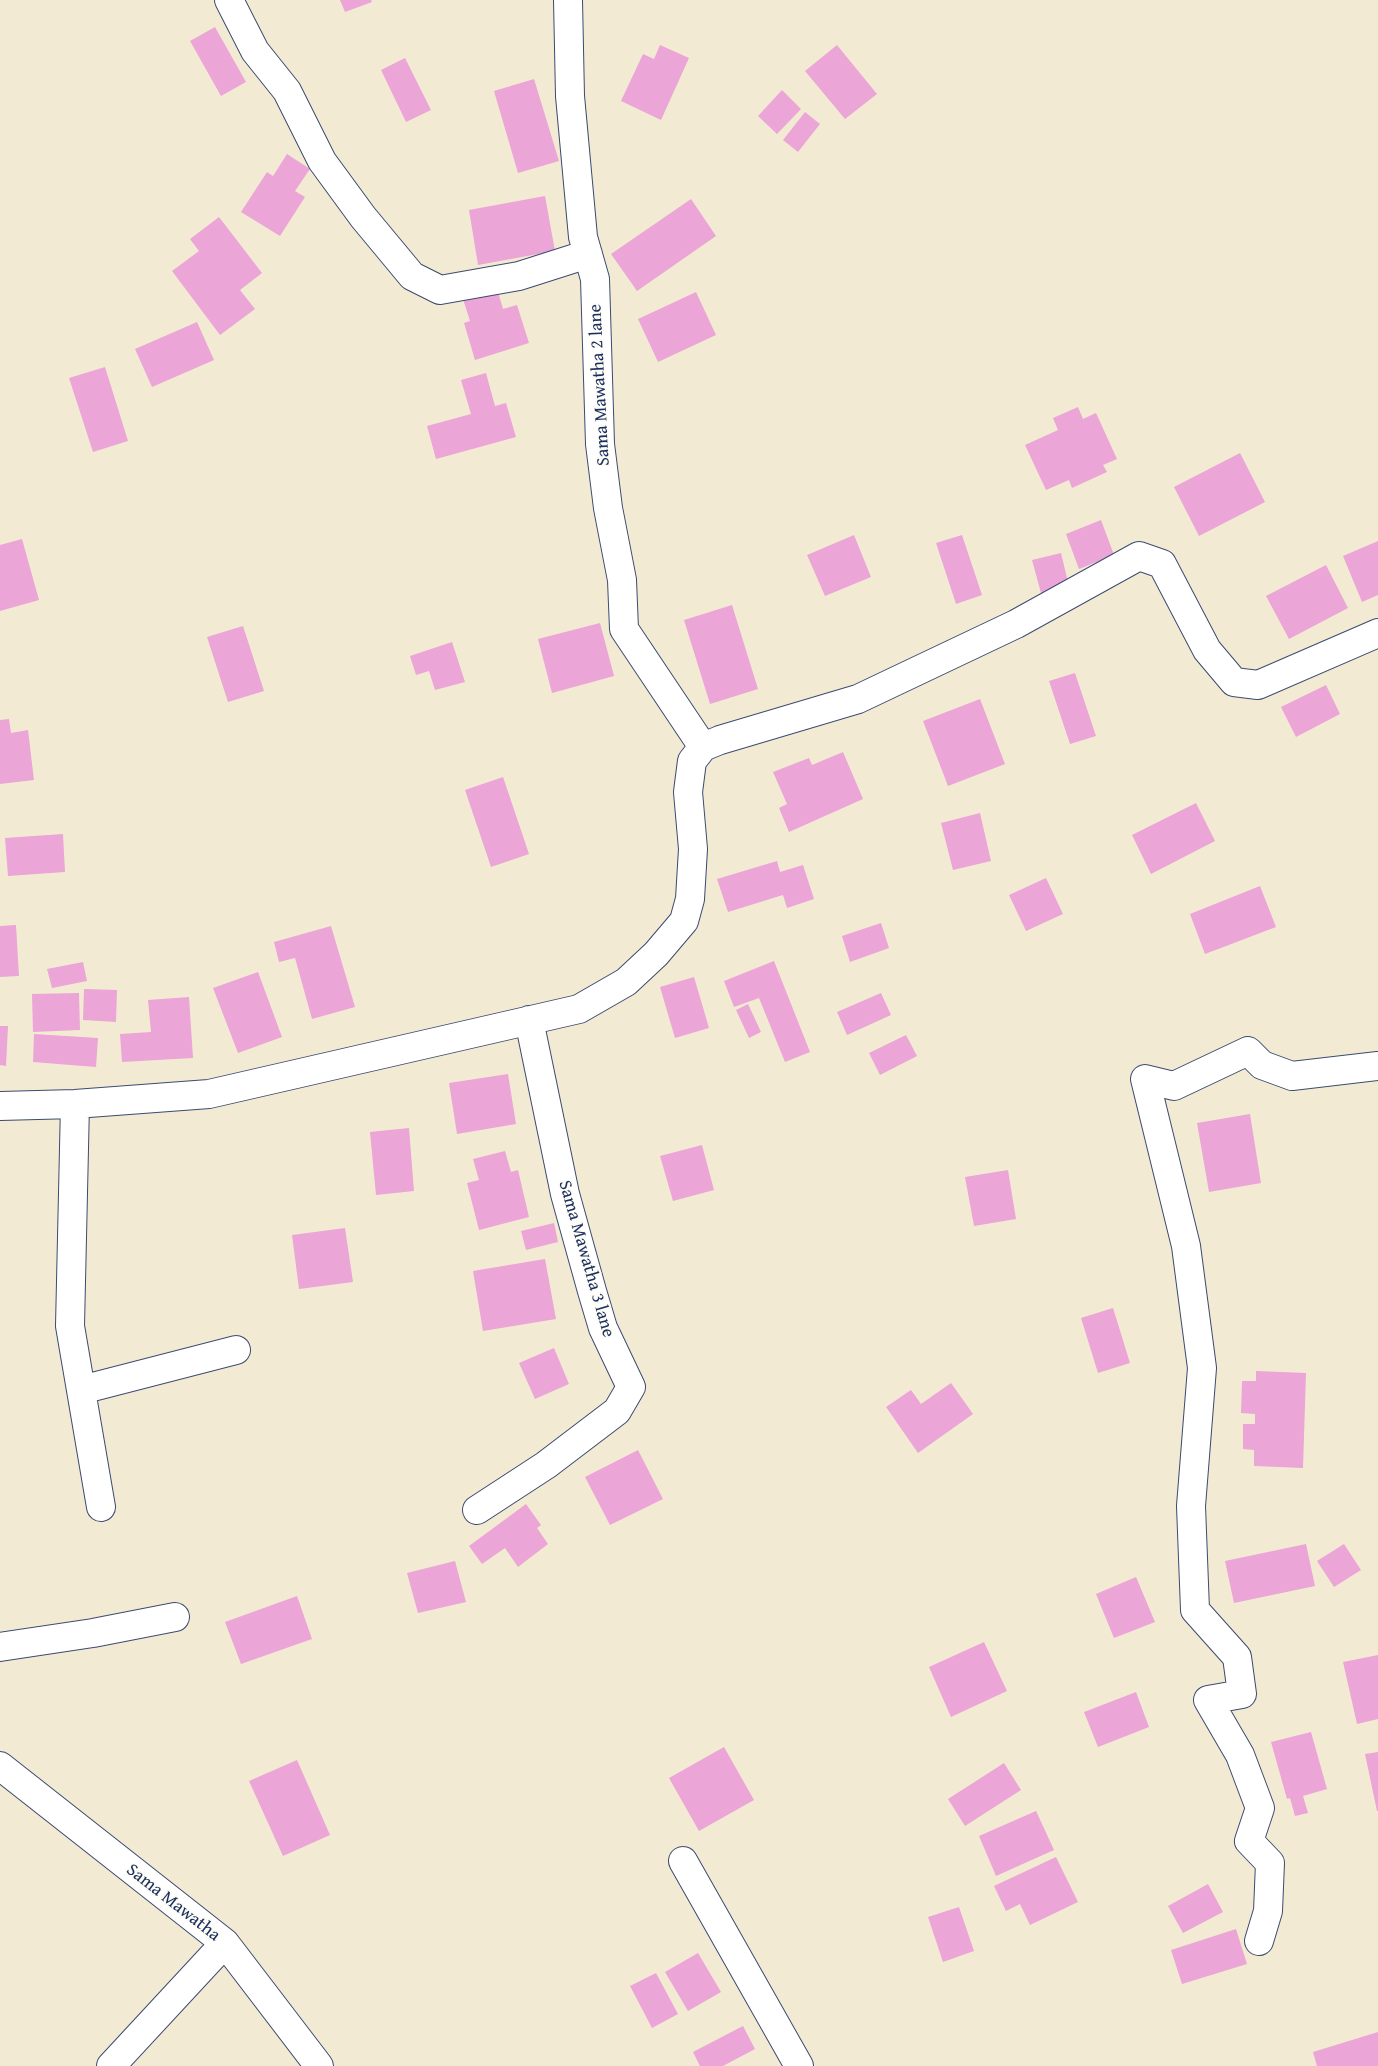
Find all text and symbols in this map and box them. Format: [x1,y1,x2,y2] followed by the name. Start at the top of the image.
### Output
[585,303,615,467] street label: Sama Mawatha 2 lane
[553,1178,619,1340] street label: Sama Mawatha 3 lane
[122,1860,224,1946] street label: Sama Mawatha

